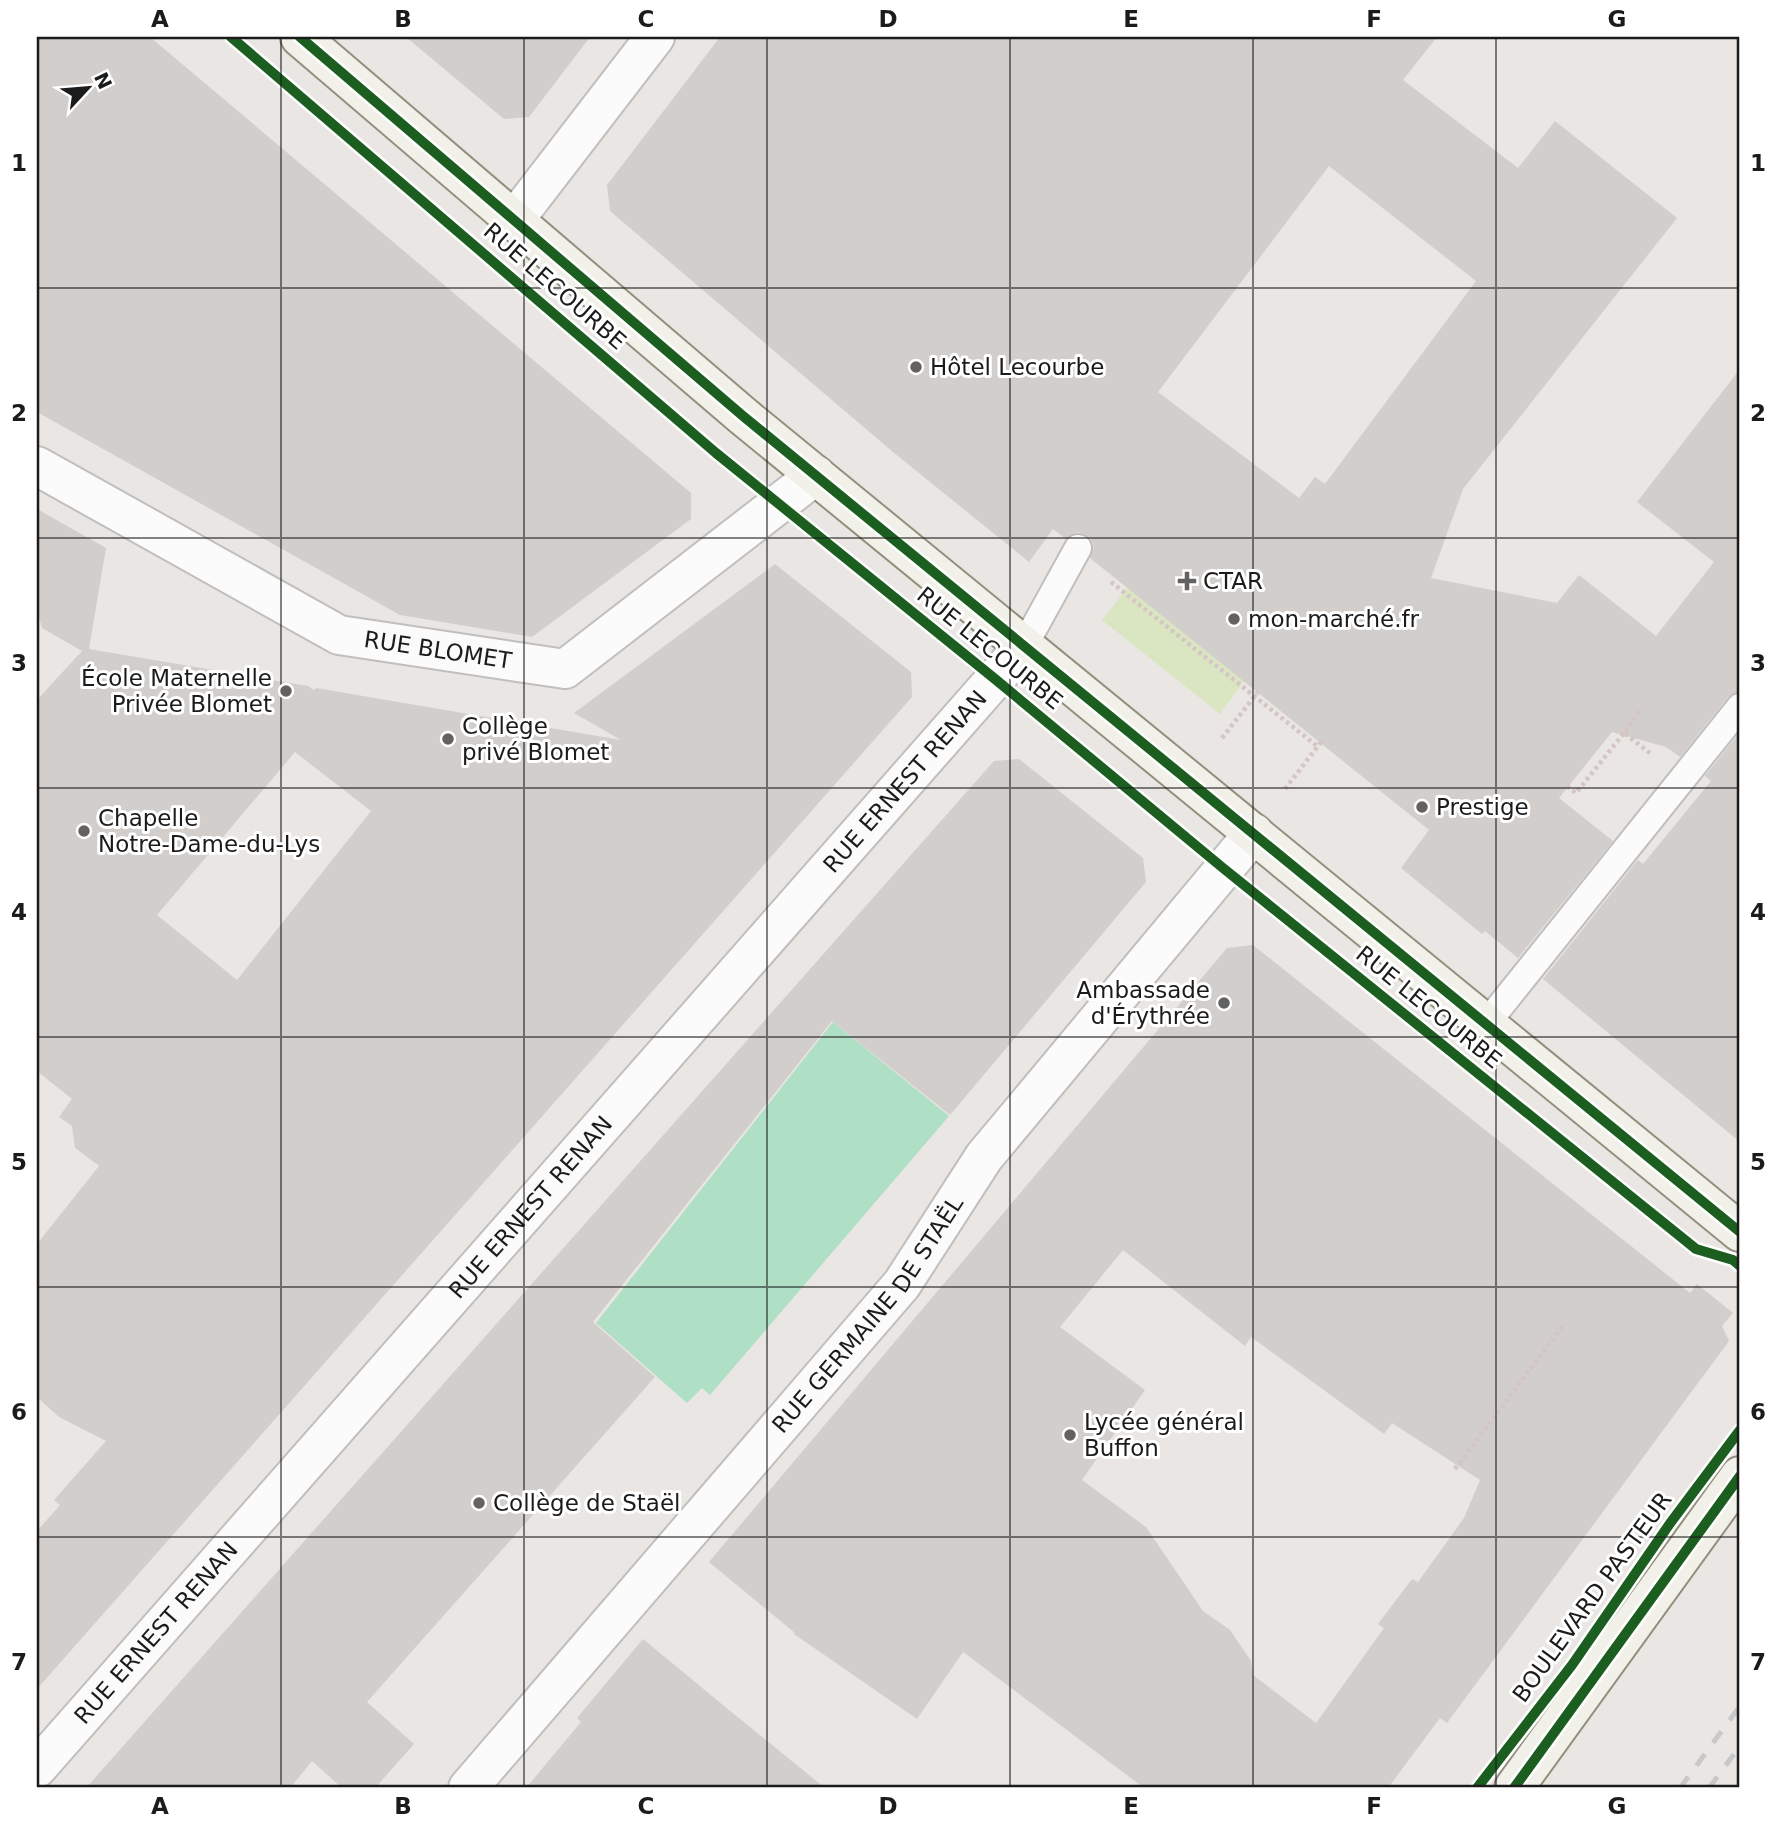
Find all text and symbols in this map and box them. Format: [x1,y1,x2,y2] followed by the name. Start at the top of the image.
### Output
[151,6,169,32] text: A
[394,6,412,32] text: B
[638,6,654,32] text: C
[878,6,898,32] text: D
[1123,6,1139,32] text: E
[1366,6,1382,32] text: F
[1608,6,1626,32] text: G
[52,52,122,122] north arrow
[90,69,117,93] text: N
[11,150,27,176] text: 1
[1750,150,1766,176] text: 1
[479,217,631,355] street label: RUE LECOURBE
[930,354,1104,380] place label: Hôtel Lecourbe
[908,359,924,375] marker: Hôtel Lecourbe
[11,400,27,426] text: 2
[1750,400,1766,426] text: 2
[1203,568,1263,594] place label: CTAR
[1177,571,1197,591] marker: CTAR
[912,581,1068,715] street label: RUE LECOURBE
[1248,606,1420,632] place label: mon-marché.fr
[1226,611,1242,627] marker: mon-marché.fr
[362,626,514,674] street label: RUE BLOMET
[11,650,27,676] text: 3
[1750,650,1766,676] text: 3
[81,664,272,717] place label: École Maternelle Privée Blomet
[278,683,294,699] marker: École Maternelle Privée Blomet
[818,685,992,878] street label: RUE ERNEST RENAN
[462,713,609,765] place label: Collège privé Blomet
[440,731,456,747] marker: Collège privé Blomet
[1436,794,1529,820] place label: Prestige
[1414,799,1430,815] marker: Prestige
[98,805,320,857] place label: Chapelle Notre-Dame-du-Lys
[76,823,92,839] marker: Chapelle Notre-Dame-du-Lys
[11,899,27,925] text: 4
[1750,899,1766,925] text: 4
[1351,940,1507,1074] street label: RUE LECOURBE
[1076,977,1210,1029] place label: Ambassade d'Érythrée
[1216,995,1232,1011] marker: Ambassade d'Érythrée
[443,1111,617,1303] street label: RUE ERNEST RENAN
[11,1149,27,1175] text: 5
[1750,1149,1766,1175] text: 5
[767,1191,968,1438] street label: RUE GERMAINE DE STAËL
[11,1399,27,1425] text: 6
[1750,1399,1766,1425] text: 6
[1084,1409,1244,1461] place label: Lycée général Buffon
[1062,1427,1078,1443] marker: Lycée général Buffon
[1507,1487,1677,1707] street label: BOULEVARD PASTEUR
[493,1490,680,1516] place label: Collège de Staël
[471,1495,487,1511] marker: Collège de Staël
[69,1537,243,1729] street label: RUE ERNEST RENAN
[11,1649,27,1675] text: 7
[1750,1649,1766,1675] text: 7
[151,1793,169,1819] text: A
[394,1793,412,1819] text: B
[638,1793,654,1819] text: C
[878,1793,898,1819] text: D
[1123,1793,1139,1819] text: E
[1366,1793,1382,1819] text: F
[1608,1793,1626,1819] text: G

